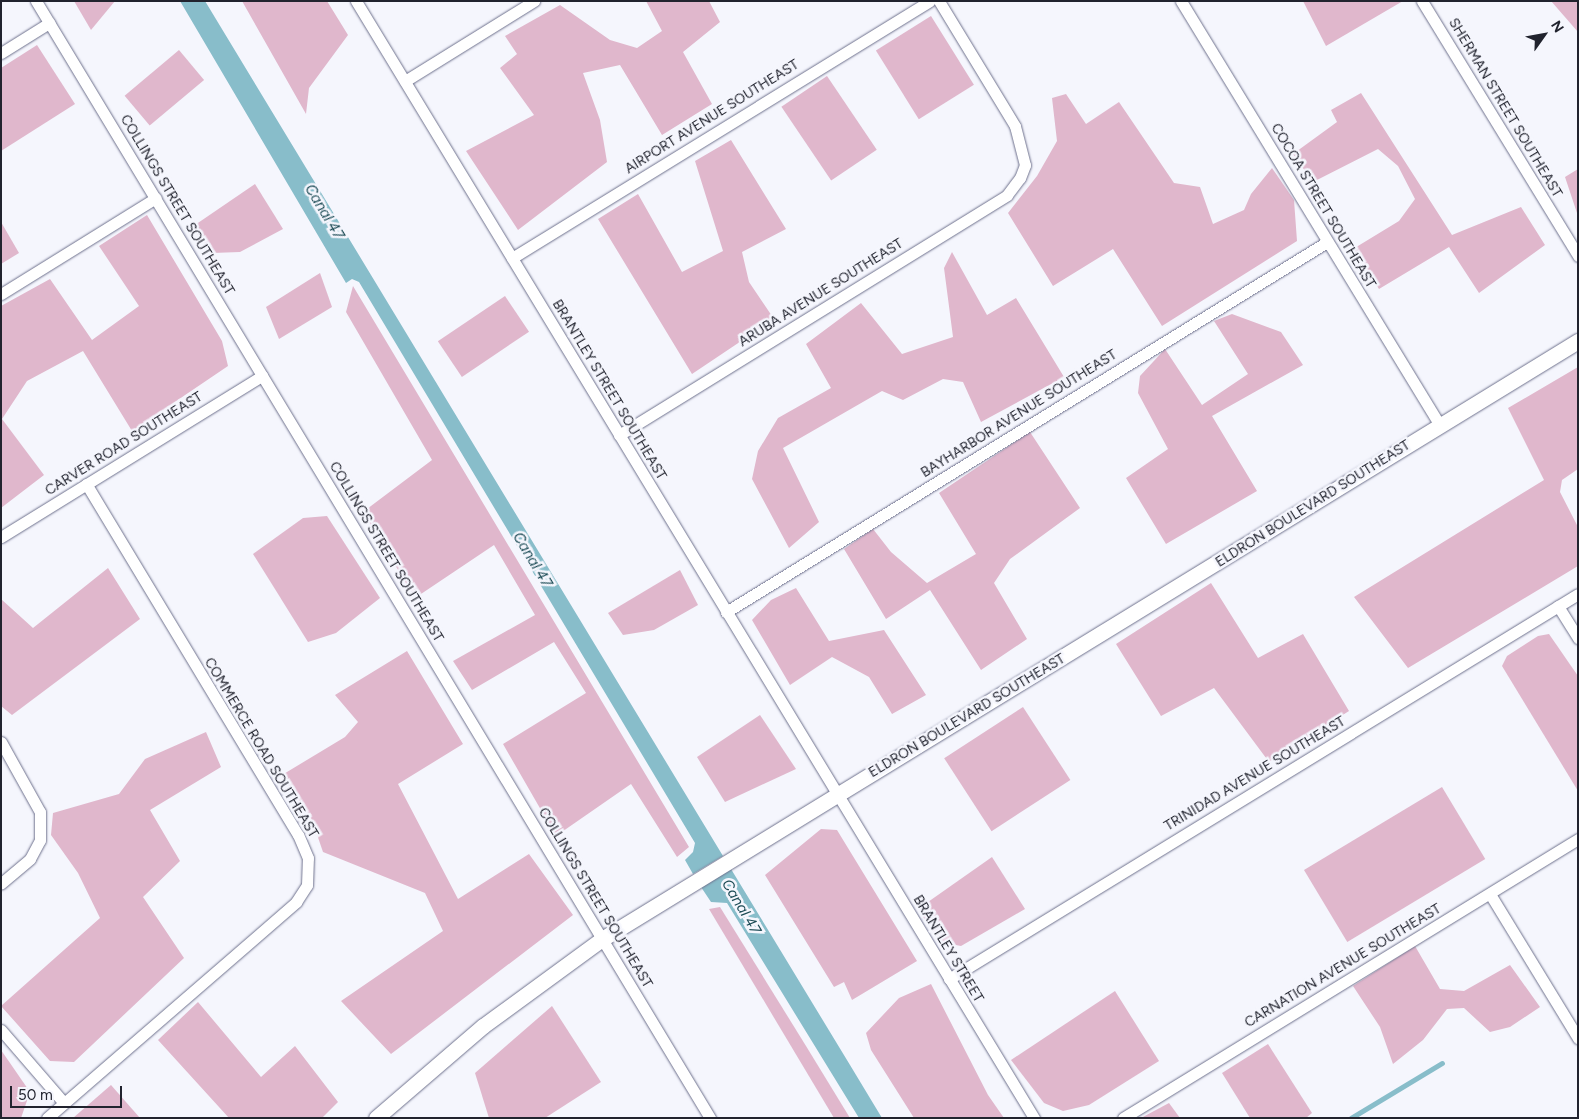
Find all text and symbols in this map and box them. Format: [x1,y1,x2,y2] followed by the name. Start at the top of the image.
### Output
[1519,10,1569,60] north arrow
[1445,15,1565,201] street label: SHERMAN STREET SOUTHEAST
[622,56,802,178] street label: AIRPORT AVENUE SOUTHEAST
[116,112,238,298] street label: COLLINGS STREET SOUTHEAST
[1267,121,1379,291] street label: COCOA STREET SOUTHEAST
[301,181,347,243] water label: Canal 47
[736,235,906,351] street label: ARUBA AVENUE SOUTHEAST
[548,297,670,483] street label: BRANTLEY STREET SOUTHEAST
[918,347,1120,481] street label: BAYHARBOR AVENUE SOUTHEAST
[42,389,206,499] street label: CARVER ROAD SOUTHEAST
[1213,437,1413,571] street label: ELDRON BOULEVARD SOUTHEAST
[325,459,447,645] street label: COLLINGS STREET SOUTHEAST
[509,529,555,591] water label: Canal 47
[866,651,1068,781] street label: ELDRON BOULEVARD SOUTHEAST
[200,655,322,841] street label: COMMERCE ROAD SOUTHEAST
[1162,713,1348,835] street label: TRINIDAD AVENUE SOUTHEAST
[534,805,656,991] street label: COLLINGS STREET SOUTHEAST
[718,876,764,938] water label: Canal 47
[909,892,987,1006] street label: BRANTLEY STREET
[1242,901,1444,1031] street label: CARNATION AVENUE SOUTHEAST
[12,1076,125,1108] scale bar
[18,1086,53,1104] text: 50 m

